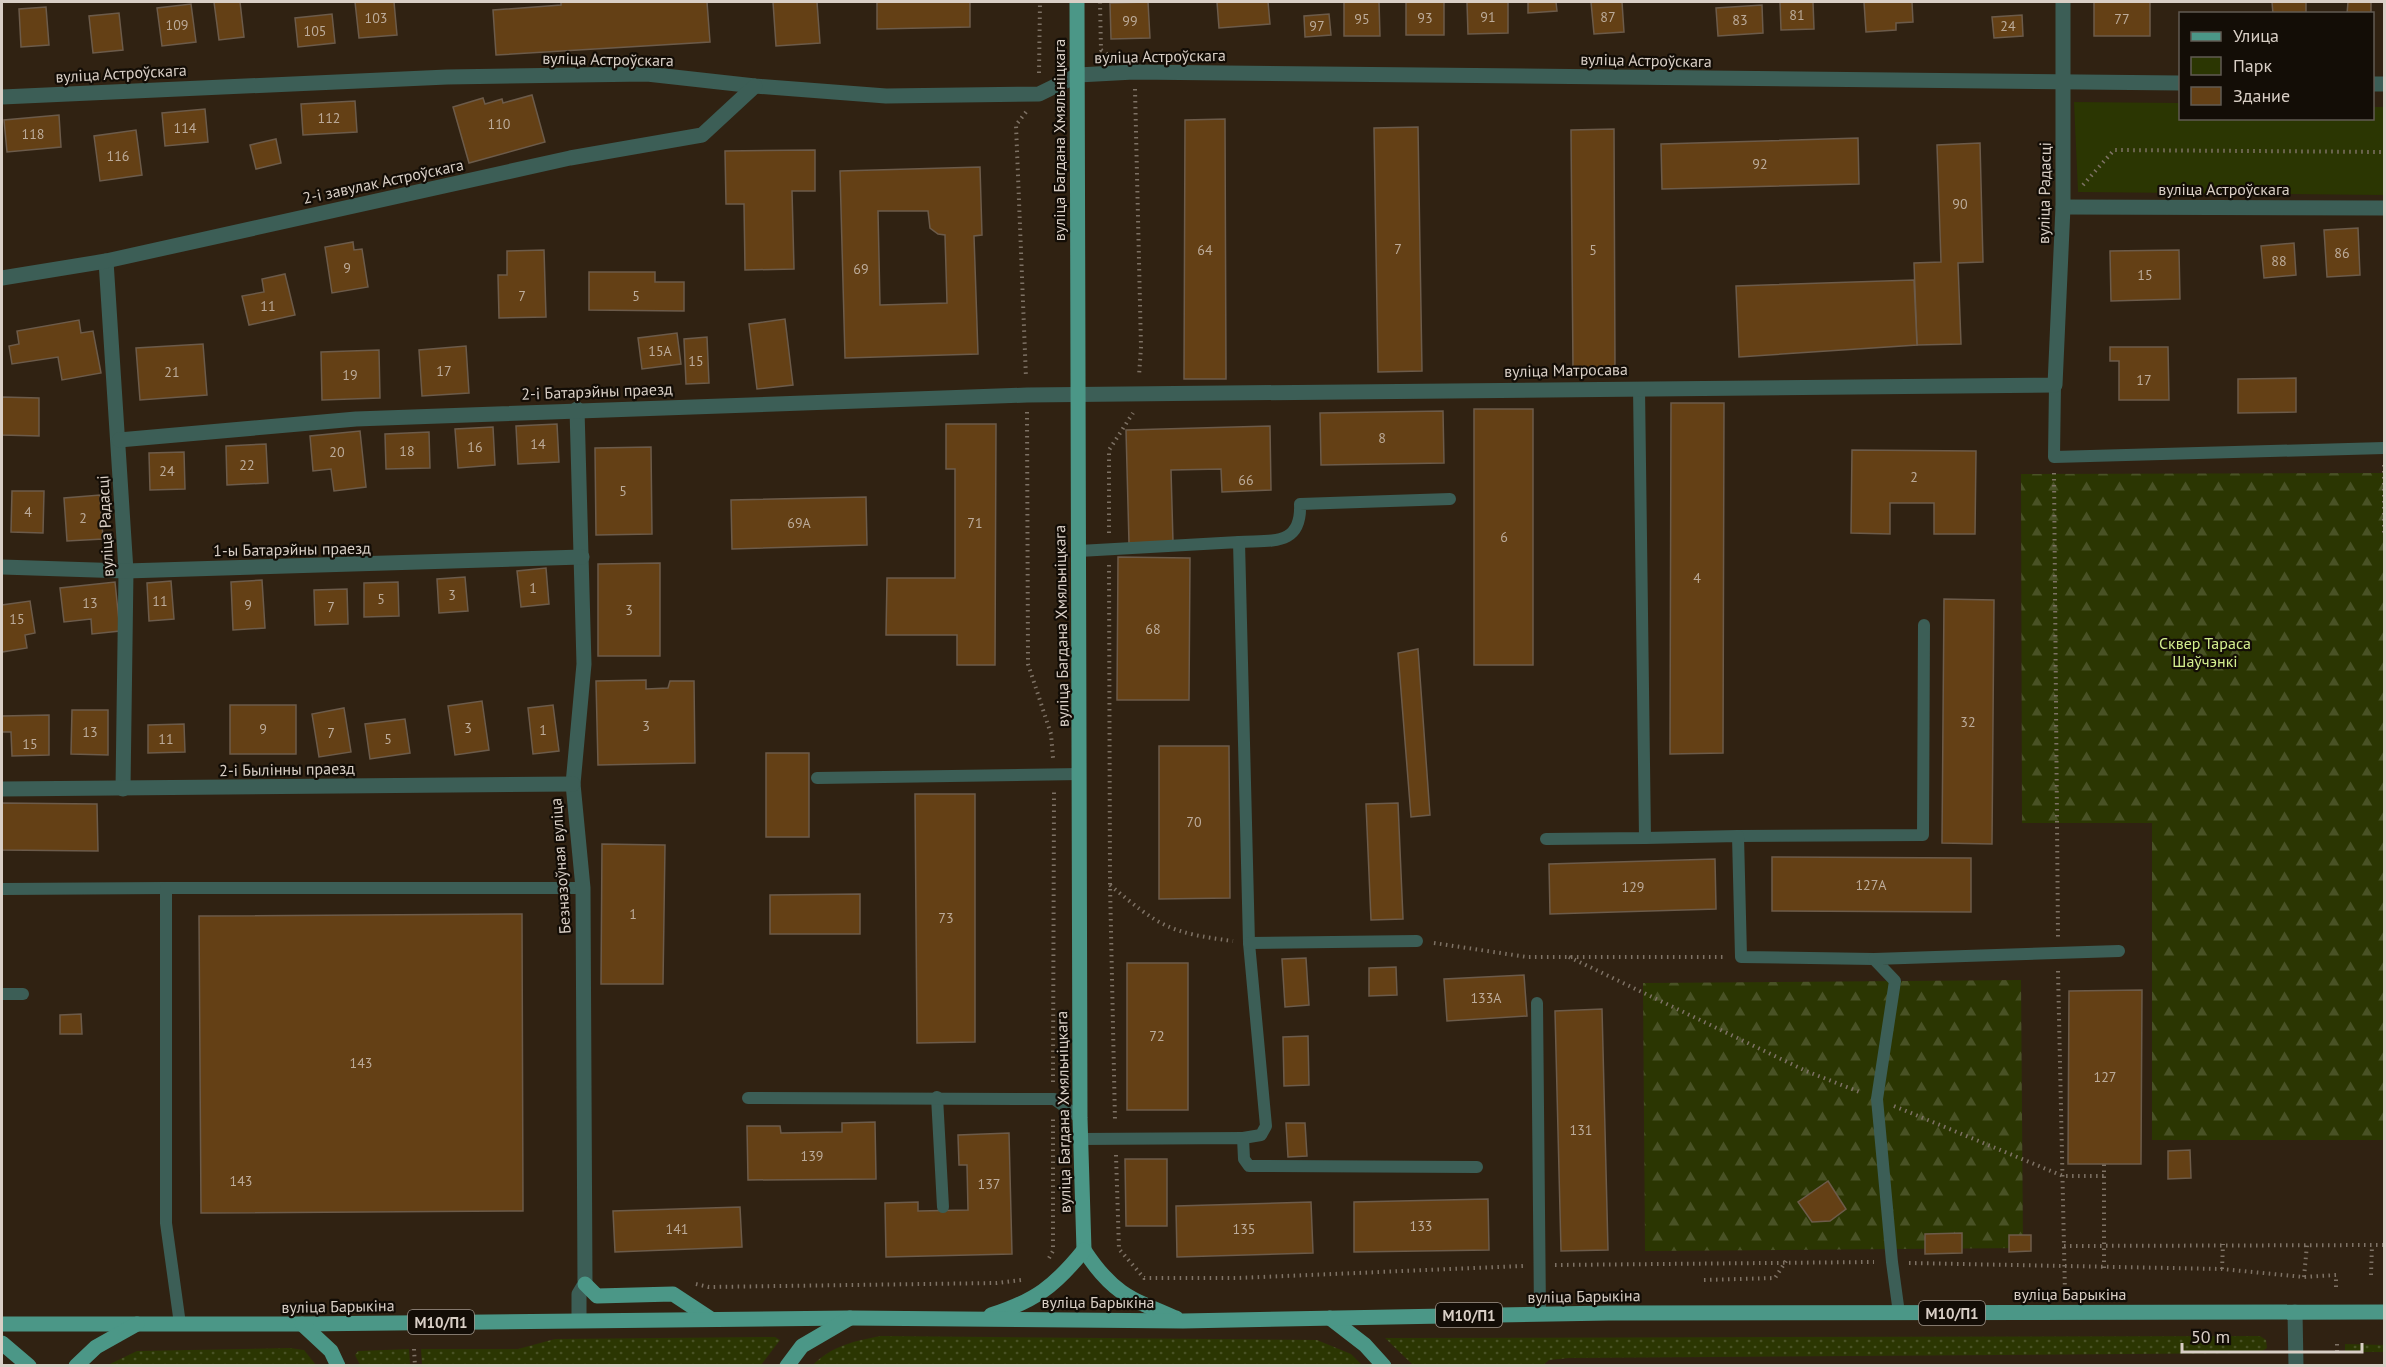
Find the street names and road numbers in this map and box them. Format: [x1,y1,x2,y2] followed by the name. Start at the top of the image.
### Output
[1049,39,1069,241] street label: вуліца Багдана Хмяльніцкага
[1094,45,1226,67] street label: вуліца Астроўскага
[542,48,674,70] street label: вуліца Астроўскага
[1580,49,1712,71] street label: вуліца Астроўскага
[55,60,187,86] street label: вуліца Астроўскага
[2033,142,2055,244] street label: вуліца Радасці
[301,154,465,208] street label: 2-і завулак Астроўскага
[2158,179,2290,199] street label: вуліца Астроўскага
[1504,359,1628,381] street label: вуліца Матросава
[521,378,673,404] street label: 2-і Батарэйны праезд
[92,475,118,577] street label: вуліца Радасці
[1049,525,1073,727] street label: вуліца Багдана Хмяльніцкага
[213,538,371,560] street label: 1-ы Батарэйны праезд
[219,758,355,780] street label: 2-і Былінны праезд
[545,797,575,935] street label: Безназоўная вуліца
[1051,1011,1075,1213] street label: вуліца Багдана Хмяльніцкага
[2014,1284,2127,1304] street label: вуліца Барыкіна
[1527,1285,1641,1307] street label: вуліца Барыкіна
[1042,1292,1155,1312] street label: вуліца Барыкіна
[281,1295,395,1317] street label: вуліца Барыкіна
[1919,1301,1985,1325] road number: М10/П1
[1436,1303,1502,1327] road number: М10/П1
[408,1310,474,1334] road number: М10/П1

